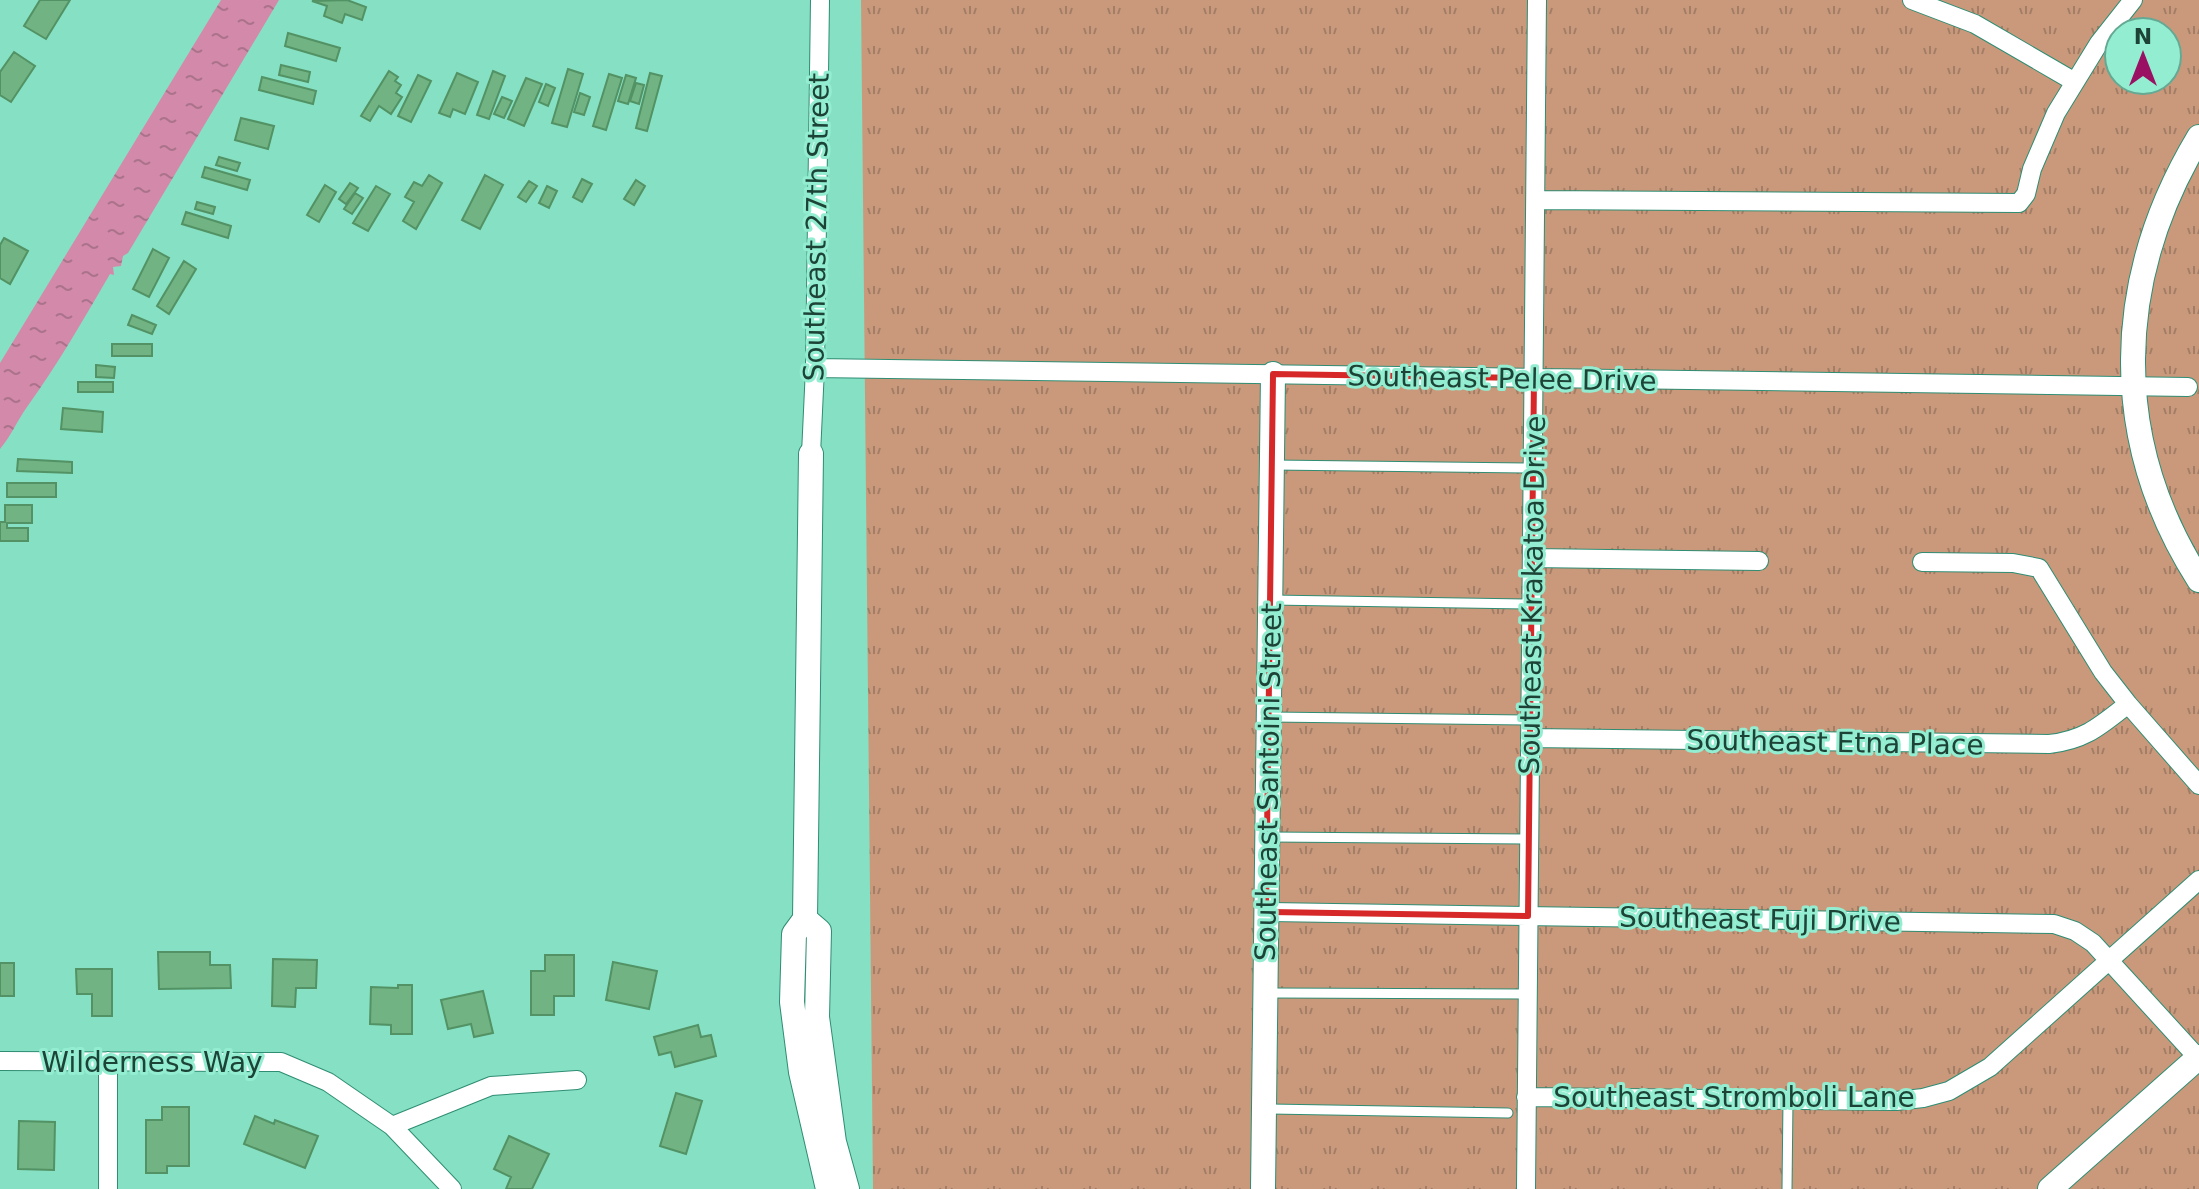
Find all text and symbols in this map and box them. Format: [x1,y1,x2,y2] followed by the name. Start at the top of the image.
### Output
[2103,16,2183,96] north arrow
[2134,24,2152,49] text: N
[797,72,836,382] street label: Southeast 27th Street
[1347,359,1657,398] street label: Southeast Pelee Drive
[1513,415,1552,775] street label: Southeast Krakatoa Drive
[1249,603,1288,961] street label: Southeast Santoini Street
[1686,723,1984,762] street label: Southeast Etna Place
[1619,901,1901,938] street label: Southeast Fuji Drive
[41,1046,263,1079] street label: Wilderness Way
[1553,1081,1915,1114] street label: Southeast Stromboli Lane

